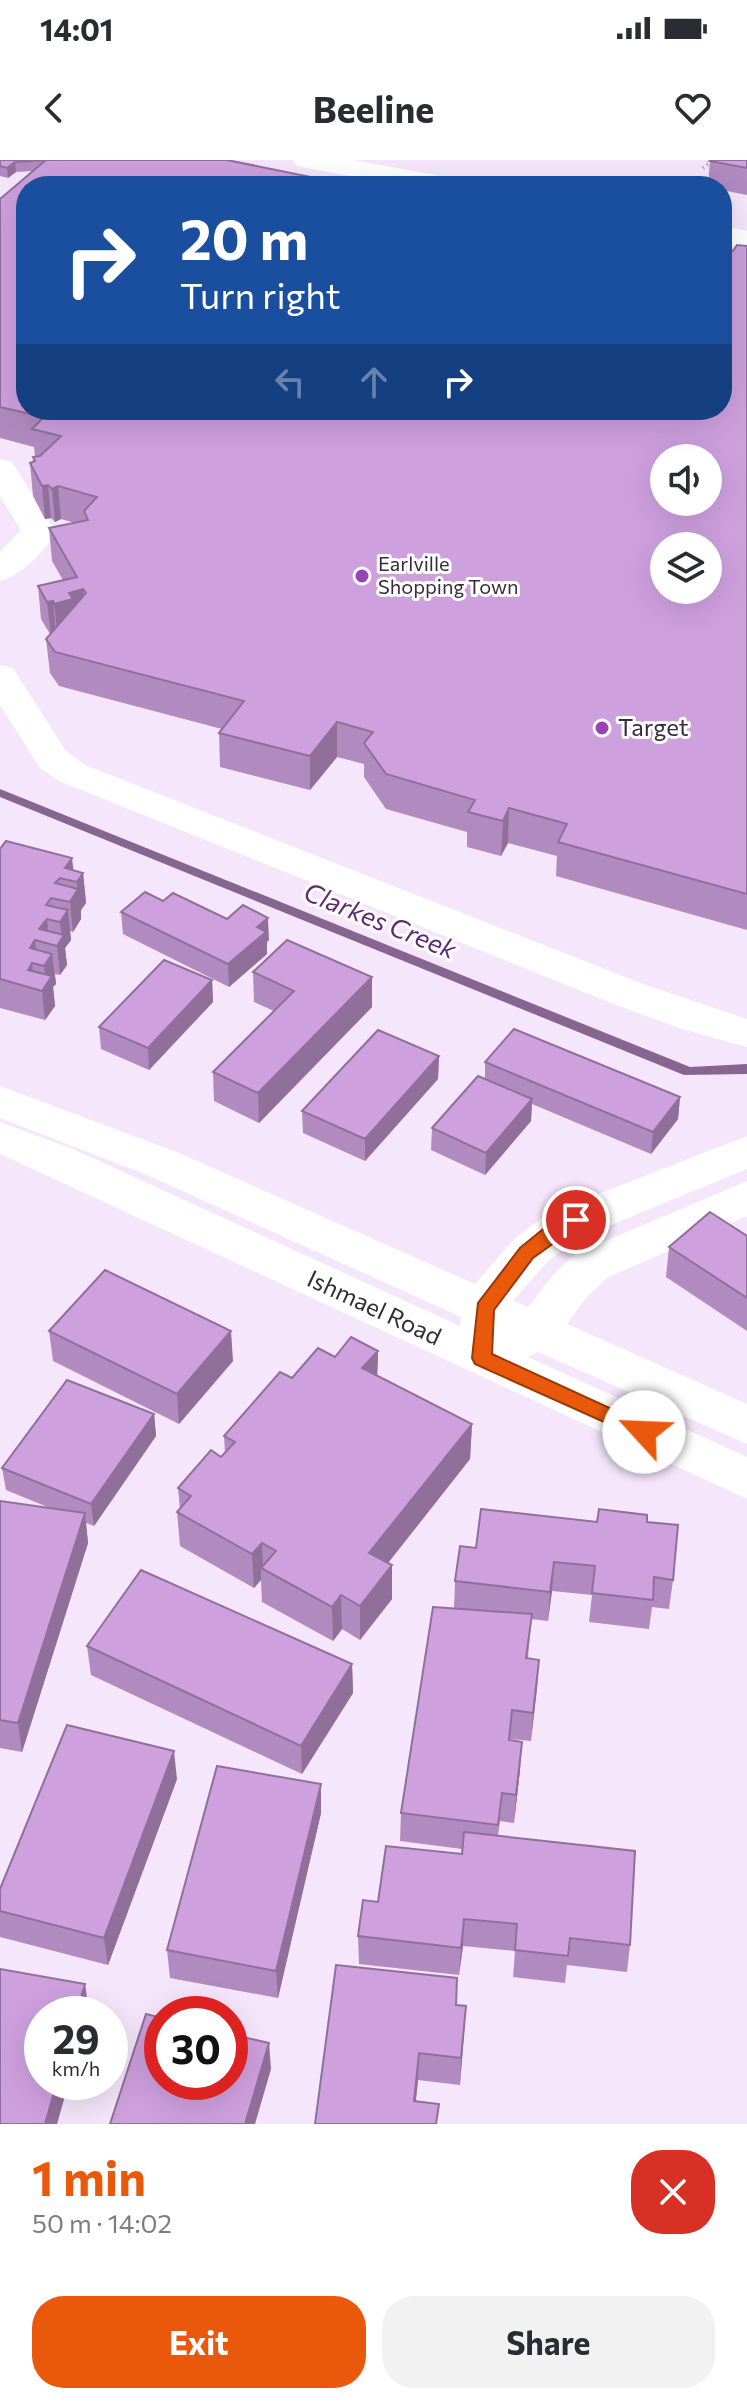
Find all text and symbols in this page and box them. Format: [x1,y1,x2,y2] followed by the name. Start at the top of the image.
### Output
[40,10,113,47] text: 14:01
[32,86,76,130] icon: back
[313,86,434,130] text: Beeline
[671,86,715,130] icon: heart
[180,203,308,272] text: 20 m
[48,208,152,312] icon: right
[180,272,341,316] text: Turn right
[268,360,312,404] icon: left
[352,360,396,404] icon: ahead
[436,360,480,404] icon: right
[650,444,722,604] map controls
[650,444,722,516] button: sound
[650,532,722,604] button: layers
[378,551,518,598] place label: Earlville Shopping Town
[353,567,371,585] marker: Earlville Shopping Town
[618,712,689,741] place label: Target
[593,719,611,737] marker: Target
[300,875,462,965] water label: Clarkes Creek
[542,1186,610,1254] pin
[554,1198,598,1242] icon: arrive
[303,1263,446,1350] street label: Ishmael Road
[602,1390,686,1474] position arrow
[144,1996,248,2100] speed limit sign: 30
[52,2013,100,2062] text: 29
[52,2056,100,2080] text: km/h
[32,2147,146,2206] text: 1 min
[631,2150,715,2234] button: close
[32,2207,172,2238] text: 50 m · 14:02
[32,2296,366,2388] button: Exit
[382,2296,715,2388] button: Share

